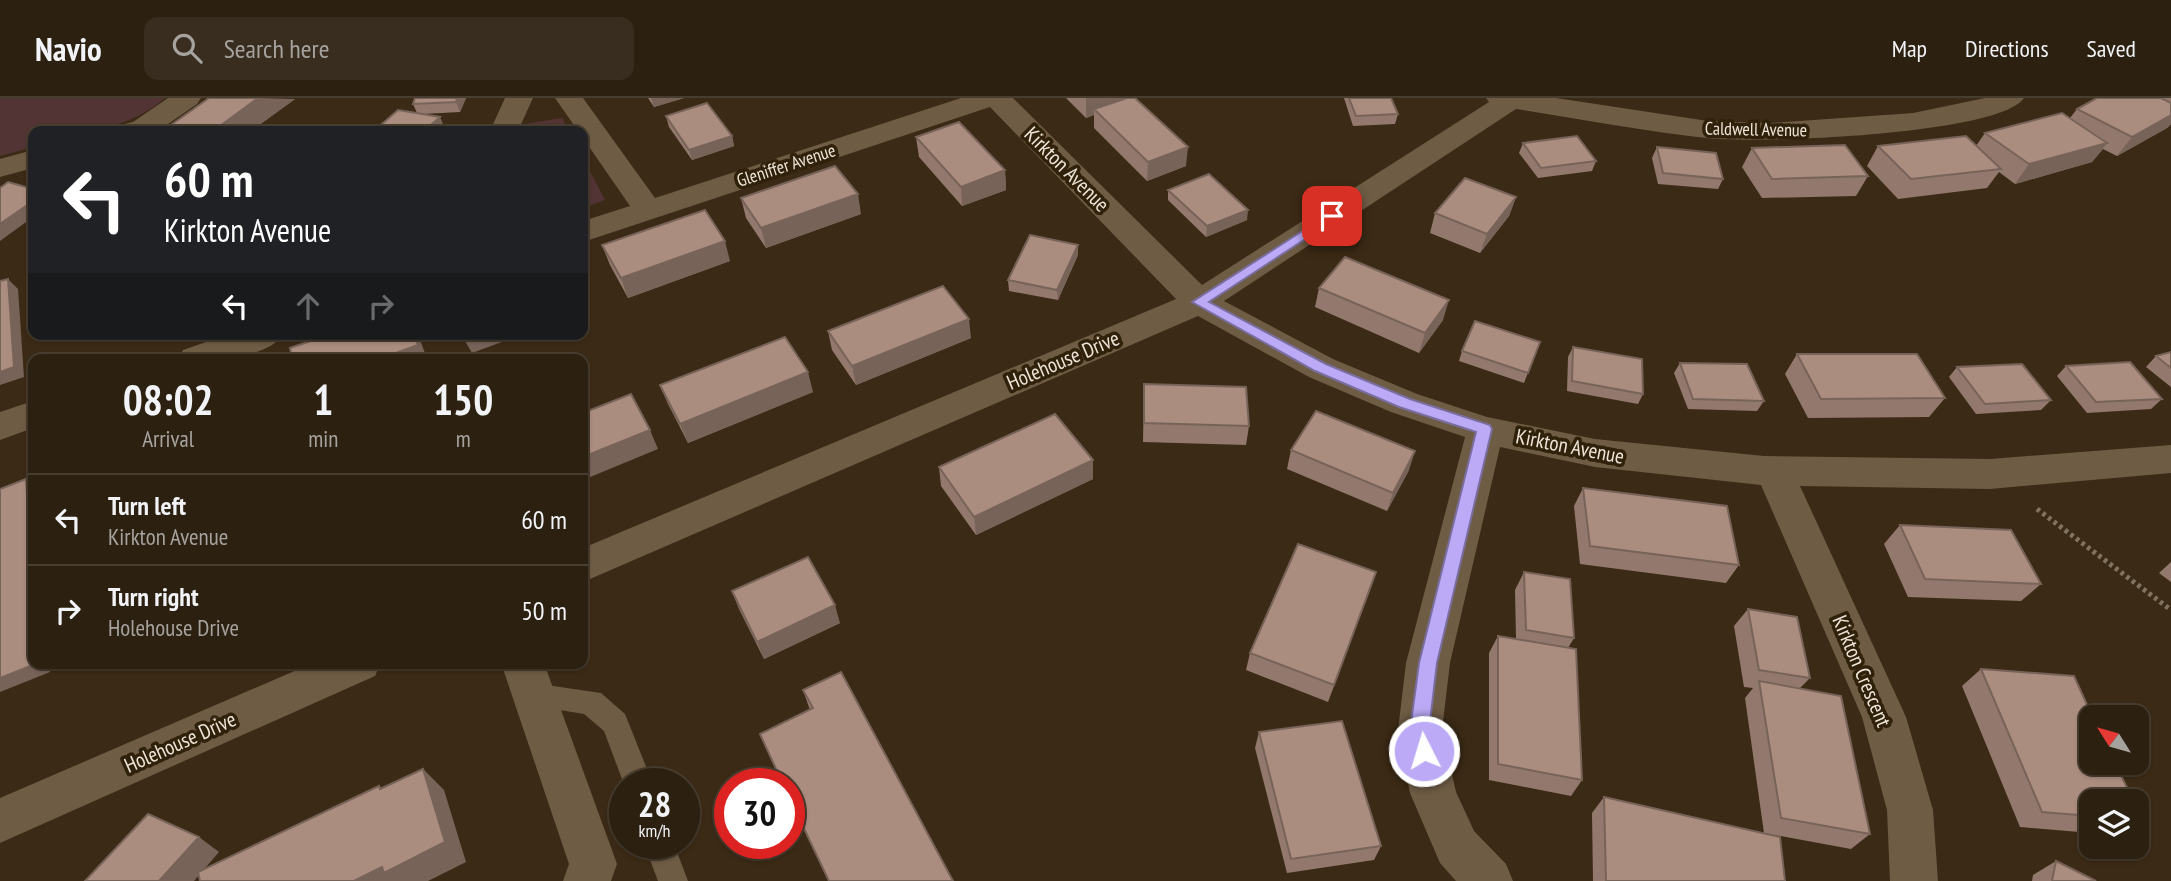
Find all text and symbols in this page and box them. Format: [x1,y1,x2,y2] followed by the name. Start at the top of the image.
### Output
[144,17,634,80] search box
[35,27,102,70] text: Navio
[168,29,206,67] icon: search
[224,32,329,65] text: Search here
[1892,33,1927,64] text: Map
[1965,33,2049,64] text: Directions
[2087,33,2136,64] text: Saved
[1705,117,1807,141] street label: Caldwell Avenue
[1019,121,1115,217] street label: Kirkton Avenue
[734,138,838,192] street label: Gleniffer Avenue
[164,147,253,211] text: 60 m
[49,154,140,245] icon: left
[1302,186,1362,246] pin
[1313,197,1351,235] icon: arrive
[164,209,331,251] text: Kirkton Avenue
[216,287,254,325] icon: left
[289,287,327,325] icon: ahead
[362,287,400,325] icon: right
[1003,324,1123,396] street label: Holehouse Drive
[123,372,214,427] text: 08:02
[313,372,333,427] text: 1
[433,372,493,427] text: 150
[1514,422,1626,470] street label: Kirkton Avenue
[142,424,194,453] text: Arrival
[308,424,338,453] text: min
[456,424,471,453] text: m
[108,489,186,522] text: Turn left
[49,501,87,539] icon: left
[521,503,567,536] text: 60 m
[108,522,228,551] text: Kirkton Avenue
[108,580,199,613] text: Turn right
[49,592,87,630] icon: right
[521,594,567,627] text: 50 m
[1826,611,1898,731] street label: Kirkton Crescent
[108,613,239,642] text: Holehouse Drive
[120,705,240,779] street label: Holehouse Drive
[2079,705,2149,775] north arrow
[2079,705,2149,859] map controls
[1387,714,1461,788] position arrow
[714,768,805,859] speed limit sign: 30
[638,781,671,827] text: 28
[2079,789,2149,859] button: layers
[639,819,670,842] text: km/h

